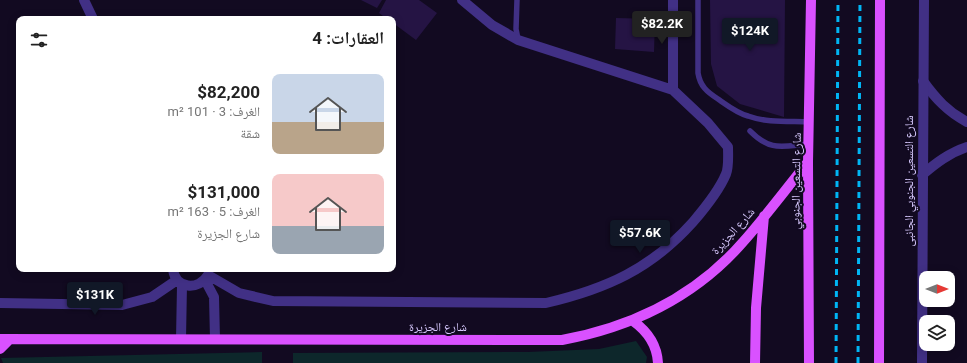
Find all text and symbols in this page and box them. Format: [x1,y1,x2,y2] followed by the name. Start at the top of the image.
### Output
[629,11,695,45] pin: $82.2K
[641,16,683,31] text: $82.2K
[722,18,778,52] pin: $124K
[731,23,769,38] text: $124K
[312,28,384,48] text: العقارات: 4
[28,29,50,51] icon: filters
[197,82,260,102] text: $82,200
[304,90,352,138] icon: home
[168,104,260,119] text: الغرف: 3 · 101 m²
[902,115,919,247] street label: شارع التسعين الجنوبي الجانبى
[241,126,260,141] text: شقة
[788,132,807,230] street label: شارع التسعين الجنوبي
[188,182,260,202] text: $131,000
[304,190,352,238] icon: home
[168,204,260,219] text: الغرف: 5 · 163 m²
[708,205,758,258] street label: شارع الجزيرة
[607,220,673,254] pin: $57.6K
[619,225,661,240] text: $57.6K
[197,226,260,241] text: شارع الجزيرة
[919,271,955,307] north arrow
[919,271,955,351] map controls
[67,282,123,316] pin: $131K
[76,287,114,302] text: $131K
[919,315,955,351] button: layers
[409,320,467,335] street label: شارع الجزيرة

